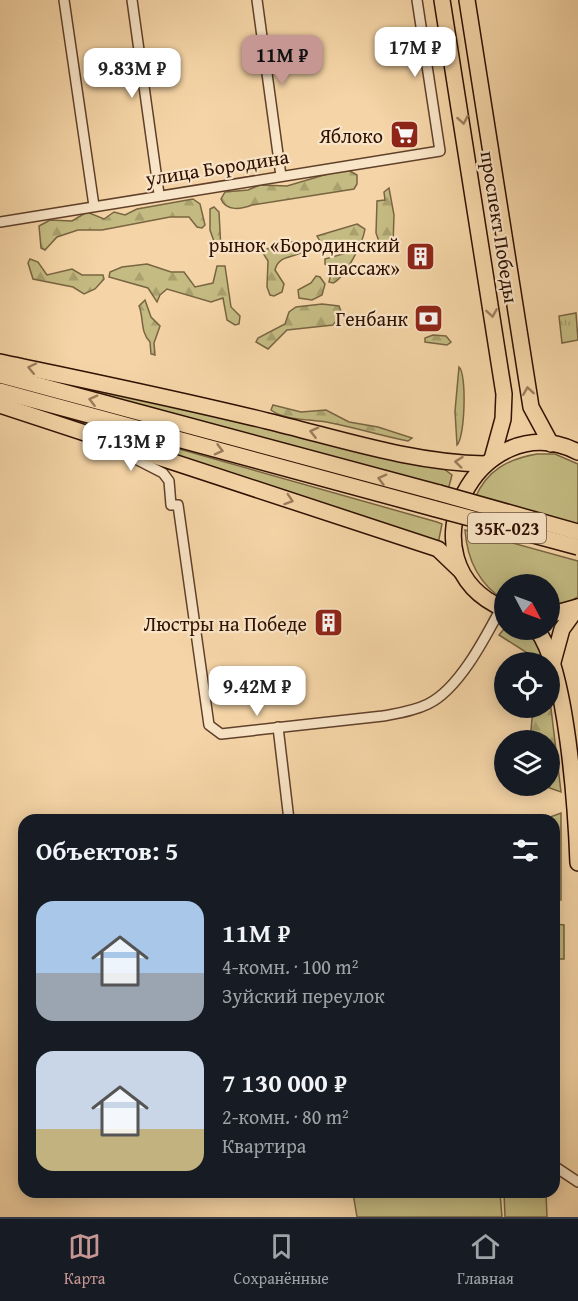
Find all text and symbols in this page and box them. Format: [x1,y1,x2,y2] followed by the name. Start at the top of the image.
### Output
[373,27,457,78] pin: 17M ₽
[389,32,441,61] text: 17M ₽
[240,35,324,86] pin: 11M ₽
[256,40,308,69] text: 11M ₽
[77,48,187,99] pin: 9.83M ₽
[98,53,166,82] text: 9.83M ₽
[456,115,468,124] one-way arrow
[388,119,420,151] supermarket icon: Яблоко
[318,121,383,150] place label: Яблоко
[142,141,291,193] street label: улица Бородина
[474,149,526,305] street label: проспект Победы
[209,230,400,282] place label: рынок «Бородинский пассаж»
[405,240,437,272] building icon: рынок «Бородинский пассаж»
[413,302,445,334] bank icon: Генбанк
[335,304,409,333] place label: Генбанк
[486,308,498,317] one-way arrow
[27,363,37,376] one-way arrow
[522,386,535,396] one-way arrow
[88,395,98,408] one-way arrow
[76,421,186,472] pin: 7.13M ₽
[97,426,165,455] text: 7.13M ₽
[310,427,320,440] one-way arrow
[214,443,224,456] one-way arrow
[454,457,464,469] one-way arrow
[378,473,388,486] one-way arrow
[283,493,294,505] one-way arrow
[468,513,546,543] road number: 35К-023
[494,574,560,640] north arrow
[494,574,560,796] map controls
[312,607,344,639] building icon: Люстры на Победе
[144,609,307,638] place label: Люстры на Победе
[494,652,560,718] button: locate
[202,666,312,717] pin: 9.42M ₽
[223,671,291,700] text: 9.42M ₽
[494,730,560,796] button: layers
[36,831,179,870] text: Объектов: 5
[509,834,542,867] icon: filters
[222,913,291,952] text: 11M ₽
[84,925,156,997] icon: home
[222,952,358,981] text: 4-комн. · 100 m²
[222,981,385,1010] text: Зуйский переулок
[222,1063,347,1102] text: 7 130 000 ₽
[84,1075,156,1147] icon: home
[222,1102,349,1131] text: 2-комн. · 80 m²
[222,1131,306,1160] text: Квартира
[64,1230,105,1290] tab: Карта
[234,1230,329,1290] tab: Сохранённые
[457,1230,514,1290] tab: Главная

